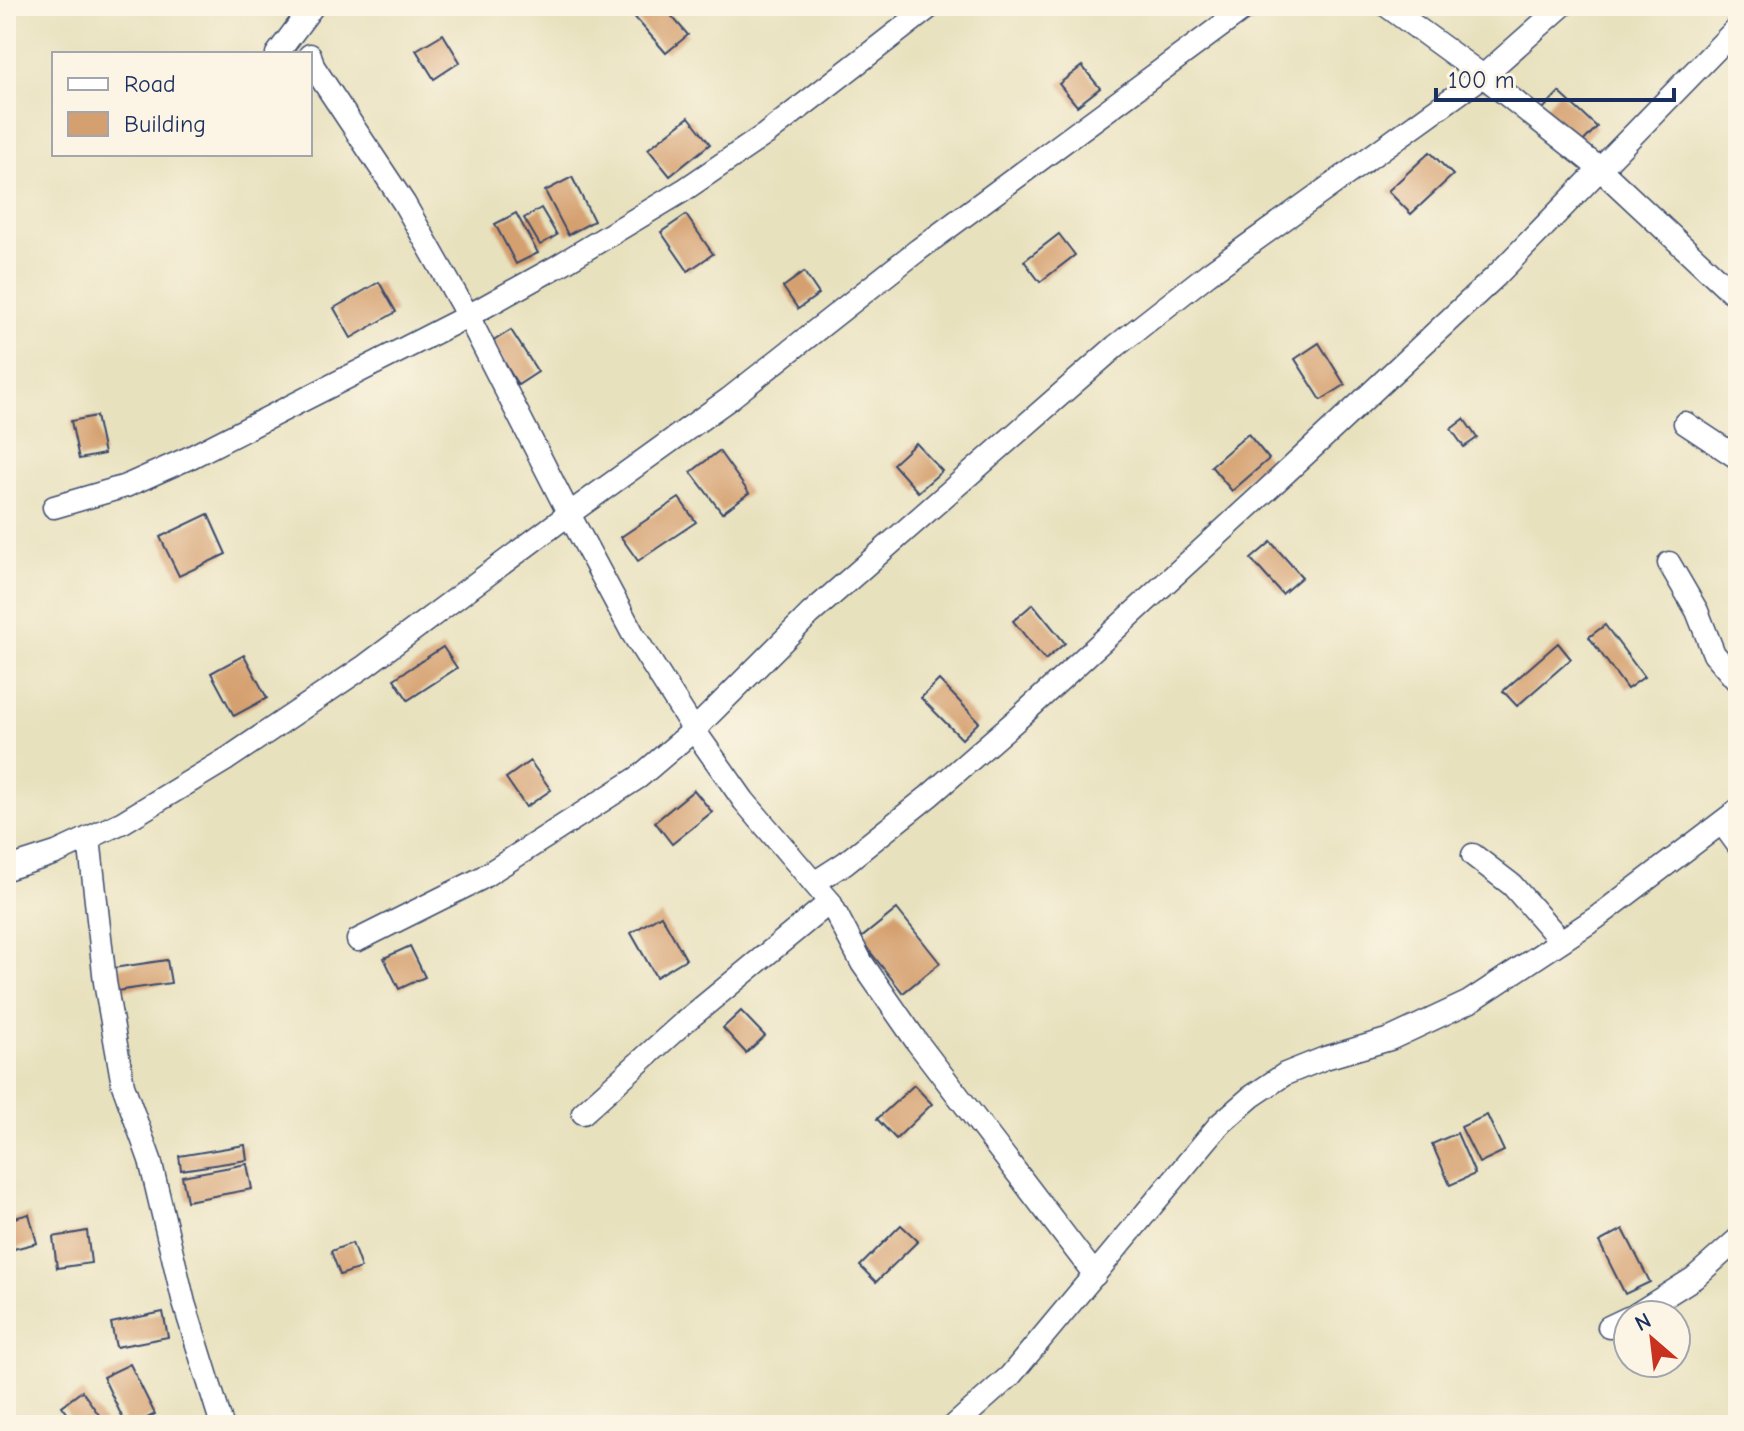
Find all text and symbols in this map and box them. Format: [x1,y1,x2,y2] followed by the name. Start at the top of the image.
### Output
[52,52,312,156] legend
[1436,52,1674,102] scale bar
[1448,66,1515,94] text: 100 m
[124,70,176,98] text: Road
[124,110,206,138] text: Building
[1612,1299,1692,1379] north arrow
[1631,1307,1656,1337] text: N

